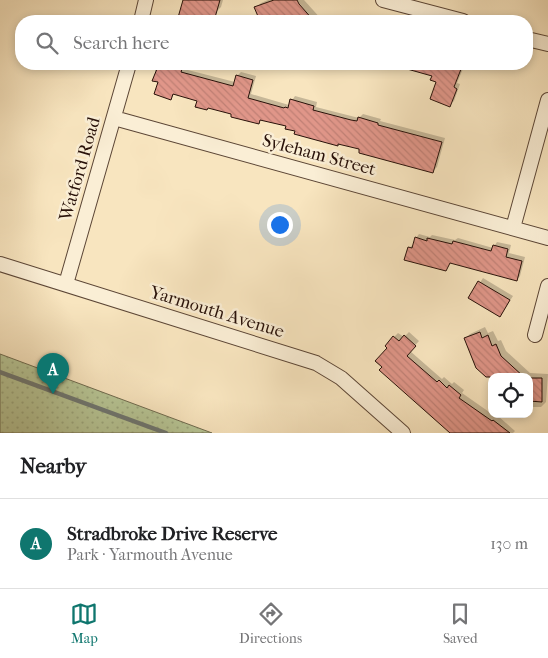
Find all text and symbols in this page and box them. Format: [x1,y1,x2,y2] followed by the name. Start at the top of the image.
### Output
[15,15,533,70] search box
[33,29,61,57] icon: search
[73,32,169,54] text: Search here
[55,115,105,224] street label: Watford Road
[260,130,379,180] street label: Syleham Street
[267,212,293,238] your location
[146,281,287,342] street label: Yarmouth Avenue
[37,353,69,394] pin: A
[488,373,533,418] map controls
[488,373,533,418] button: locate
[20,454,86,478] text: Nearby
[67,523,278,545] text: Stradbroke Drive Reserve
[31,534,41,553] text: A
[490,534,528,553] text: 130 m
[67,545,233,564] text: Park · Yarmouth Avenue
[70,600,98,647] tab: Map
[239,600,302,647] tab: Directions
[443,600,478,647] tab: Saved

